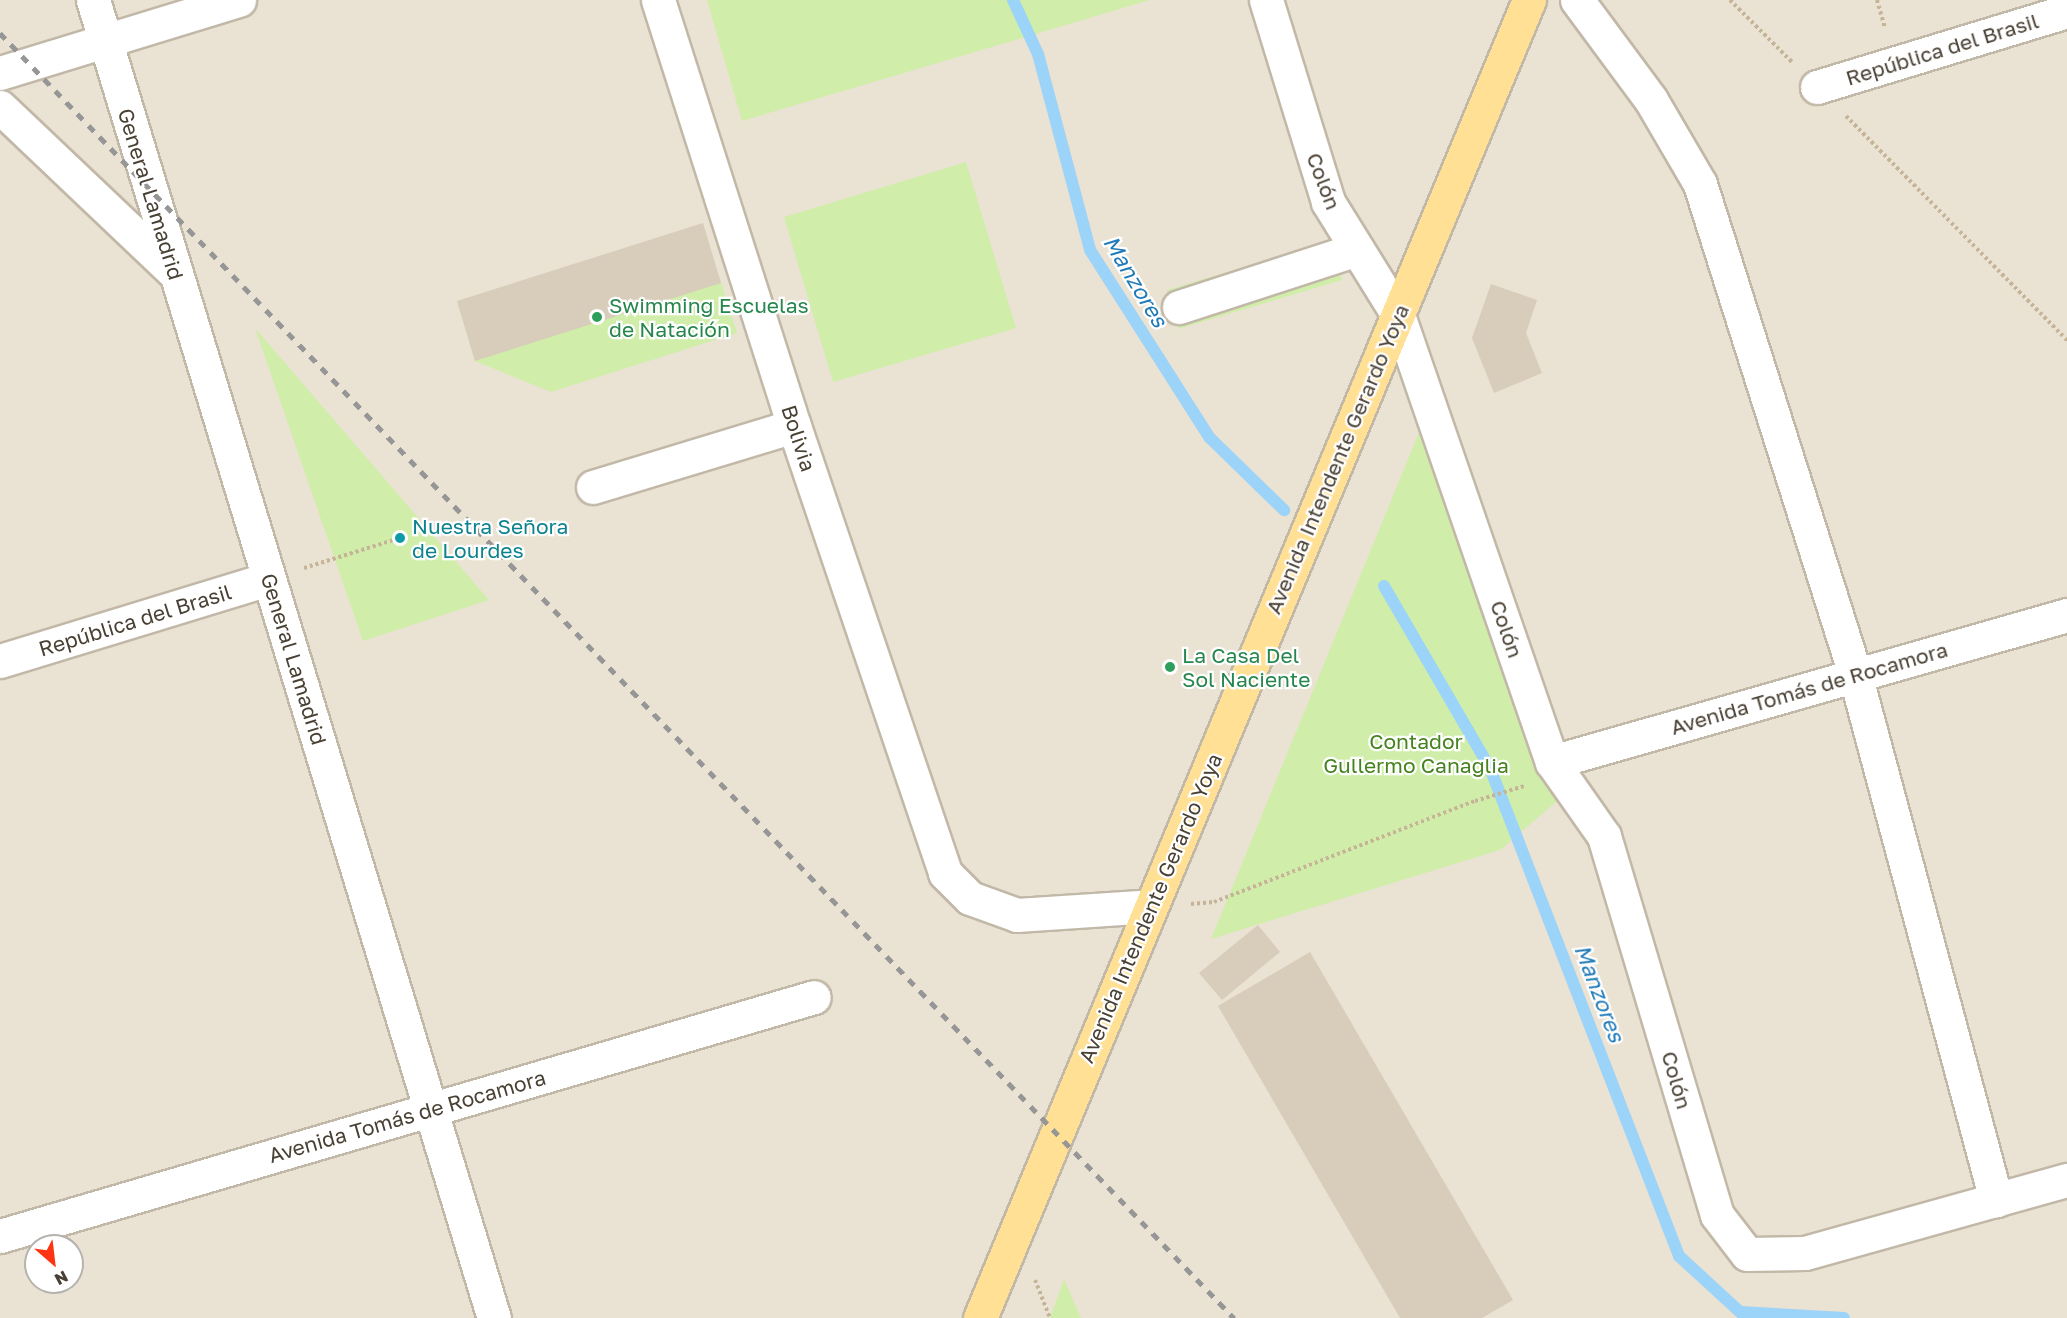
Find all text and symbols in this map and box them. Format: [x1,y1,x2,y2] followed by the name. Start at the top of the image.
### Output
[1843,8,2041,90] street label: República del Brasil
[113,105,189,283] street label: General Lamadrid
[1302,149,1346,213] street label: Colón
[1098,230,1174,332] water label: Manzores
[609,292,809,342] place label: Swimming Escuelas de Natación
[1260,300,1414,618] street label: Avenida Intendente Gerardo Yoya
[590,310,604,324] marker: Swimming Escuelas de Natación
[776,402,822,474] street label: Bolivia
[412,513,568,563] place label: Nuestra Señora de Lourdes
[393,531,407,545] marker: Nuestra Señora de Lourdes
[256,570,332,748] street label: General Lamadrid
[36,579,234,661] street label: República del Brasil
[1485,597,1529,661] street label: Colón
[1668,636,1950,740] street label: Avenida Tomás de Rocamora
[1182,642,1310,692] place label: La Casa Del Sol Naciente
[1163,660,1177,674] marker: La Casa Del Sol Naciente
[1323,728,1509,778] park label: Contador Gullermo Canaglia
[1073,749,1227,1067] street label: Avenida Intendente Gerardo Yoya
[1569,941,1631,1045] water label: Manzores
[1657,1048,1697,1112] street label: Colón
[266,1064,548,1168] street label: Avenida Tomás de Rocamora
[24,1234,84,1294] north arrow
[51,1266,72,1290] text: N

